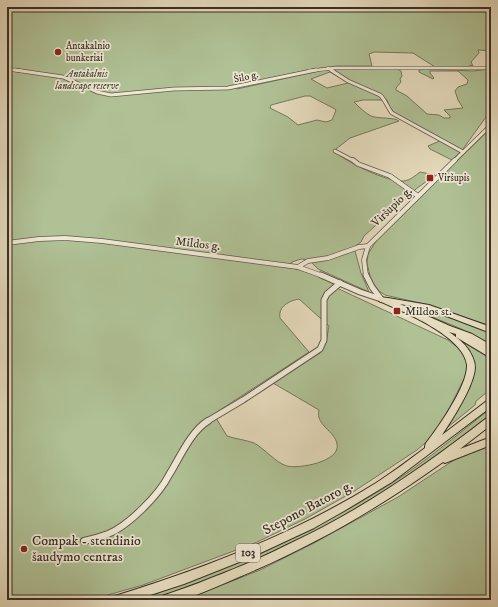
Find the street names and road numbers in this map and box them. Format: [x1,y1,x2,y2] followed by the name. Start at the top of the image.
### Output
[232,67,259,85] street label: Šilo g.
[368,184,416,231] street label: Viršupio g.
[175,234,221,254] street label: Mildos g.
[260,477,356,539] street label: Stepono Batoro g.
[236,544,260,562] road number: 103

